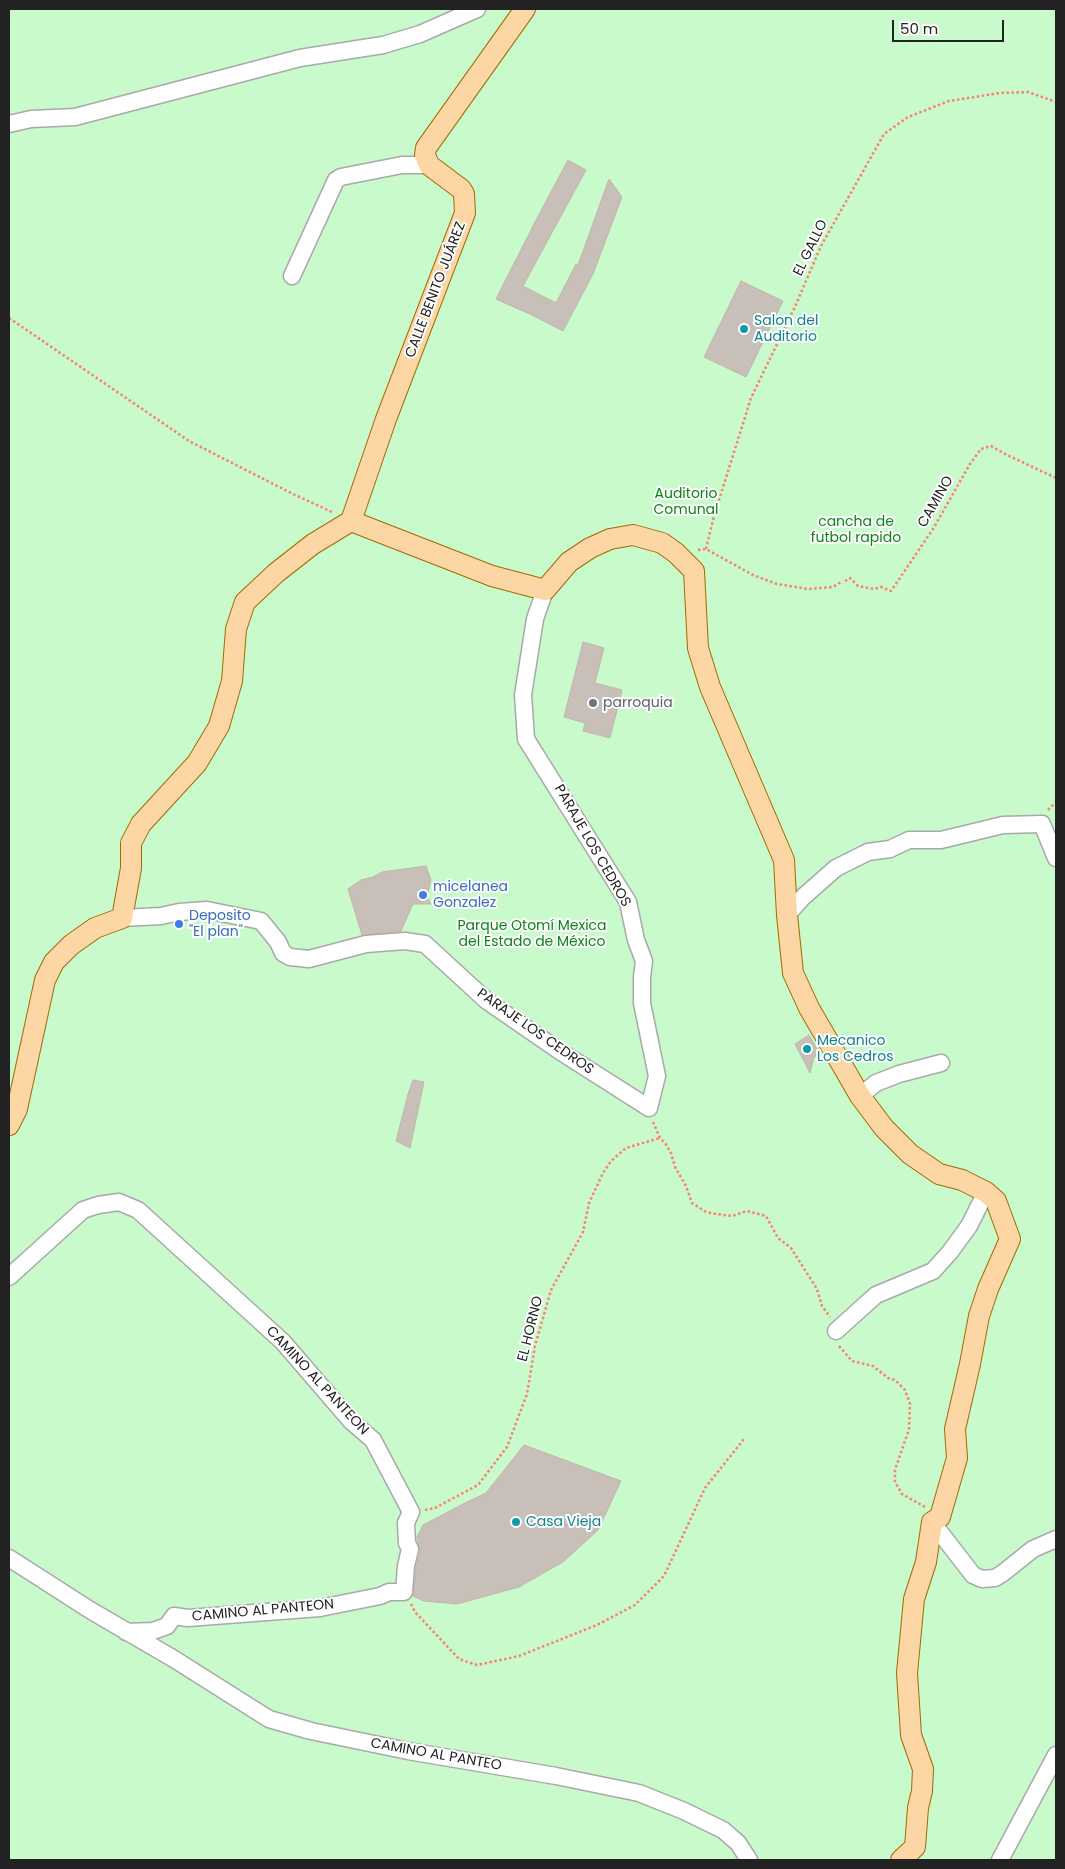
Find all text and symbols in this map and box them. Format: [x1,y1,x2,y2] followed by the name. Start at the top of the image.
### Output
[895,10,1008,42] scale bar
[900,18,938,39] text: 50 m
[790,217,832,279] street label: EL GALLO
[402,220,470,360] street label: CALLE BENITO JUÁREZ
[754,313,818,346] place label: Salon del Auditorio
[738,323,750,335] marker: Salon del Auditorio
[915,473,957,531] street label: CAMINO
[653,486,719,518] park label: Auditorio Comunal
[811,514,901,546] park label: cancha de futbol rapido
[603,695,673,711] place label: parroquia
[587,697,599,709] marker: parroquia
[550,782,634,910] street label: PARAJE LOS CEDROS
[433,879,508,912] place label: micelanea Gonzalez
[417,889,429,901] marker: micelanea Gonzalez
[189,908,251,940] place label: Deposito "El plan"
[173,918,185,930] marker: Deposito "El plan"
[457,918,607,950] park label: Parque Otomí Mexica del Estado de México
[473,985,597,1079] street label: PARAJE LOS CEDROS
[817,1033,893,1066] place label: Mecanico Los Cedros
[801,1043,813,1055] marker: Mecanico Los Cedros
[515,1294,547,1364] street label: EL HORNO
[262,1323,372,1439] street label: CAMINO AL PANTEON
[526,1514,601,1530] place label: Casa Vieja
[510,1516,522,1528] marker: Casa Vieja
[191,1596,335,1626] street label: CAMINO AL PANTEON
[369,1735,503,1775] street label: CAMINO AL PANTEO

